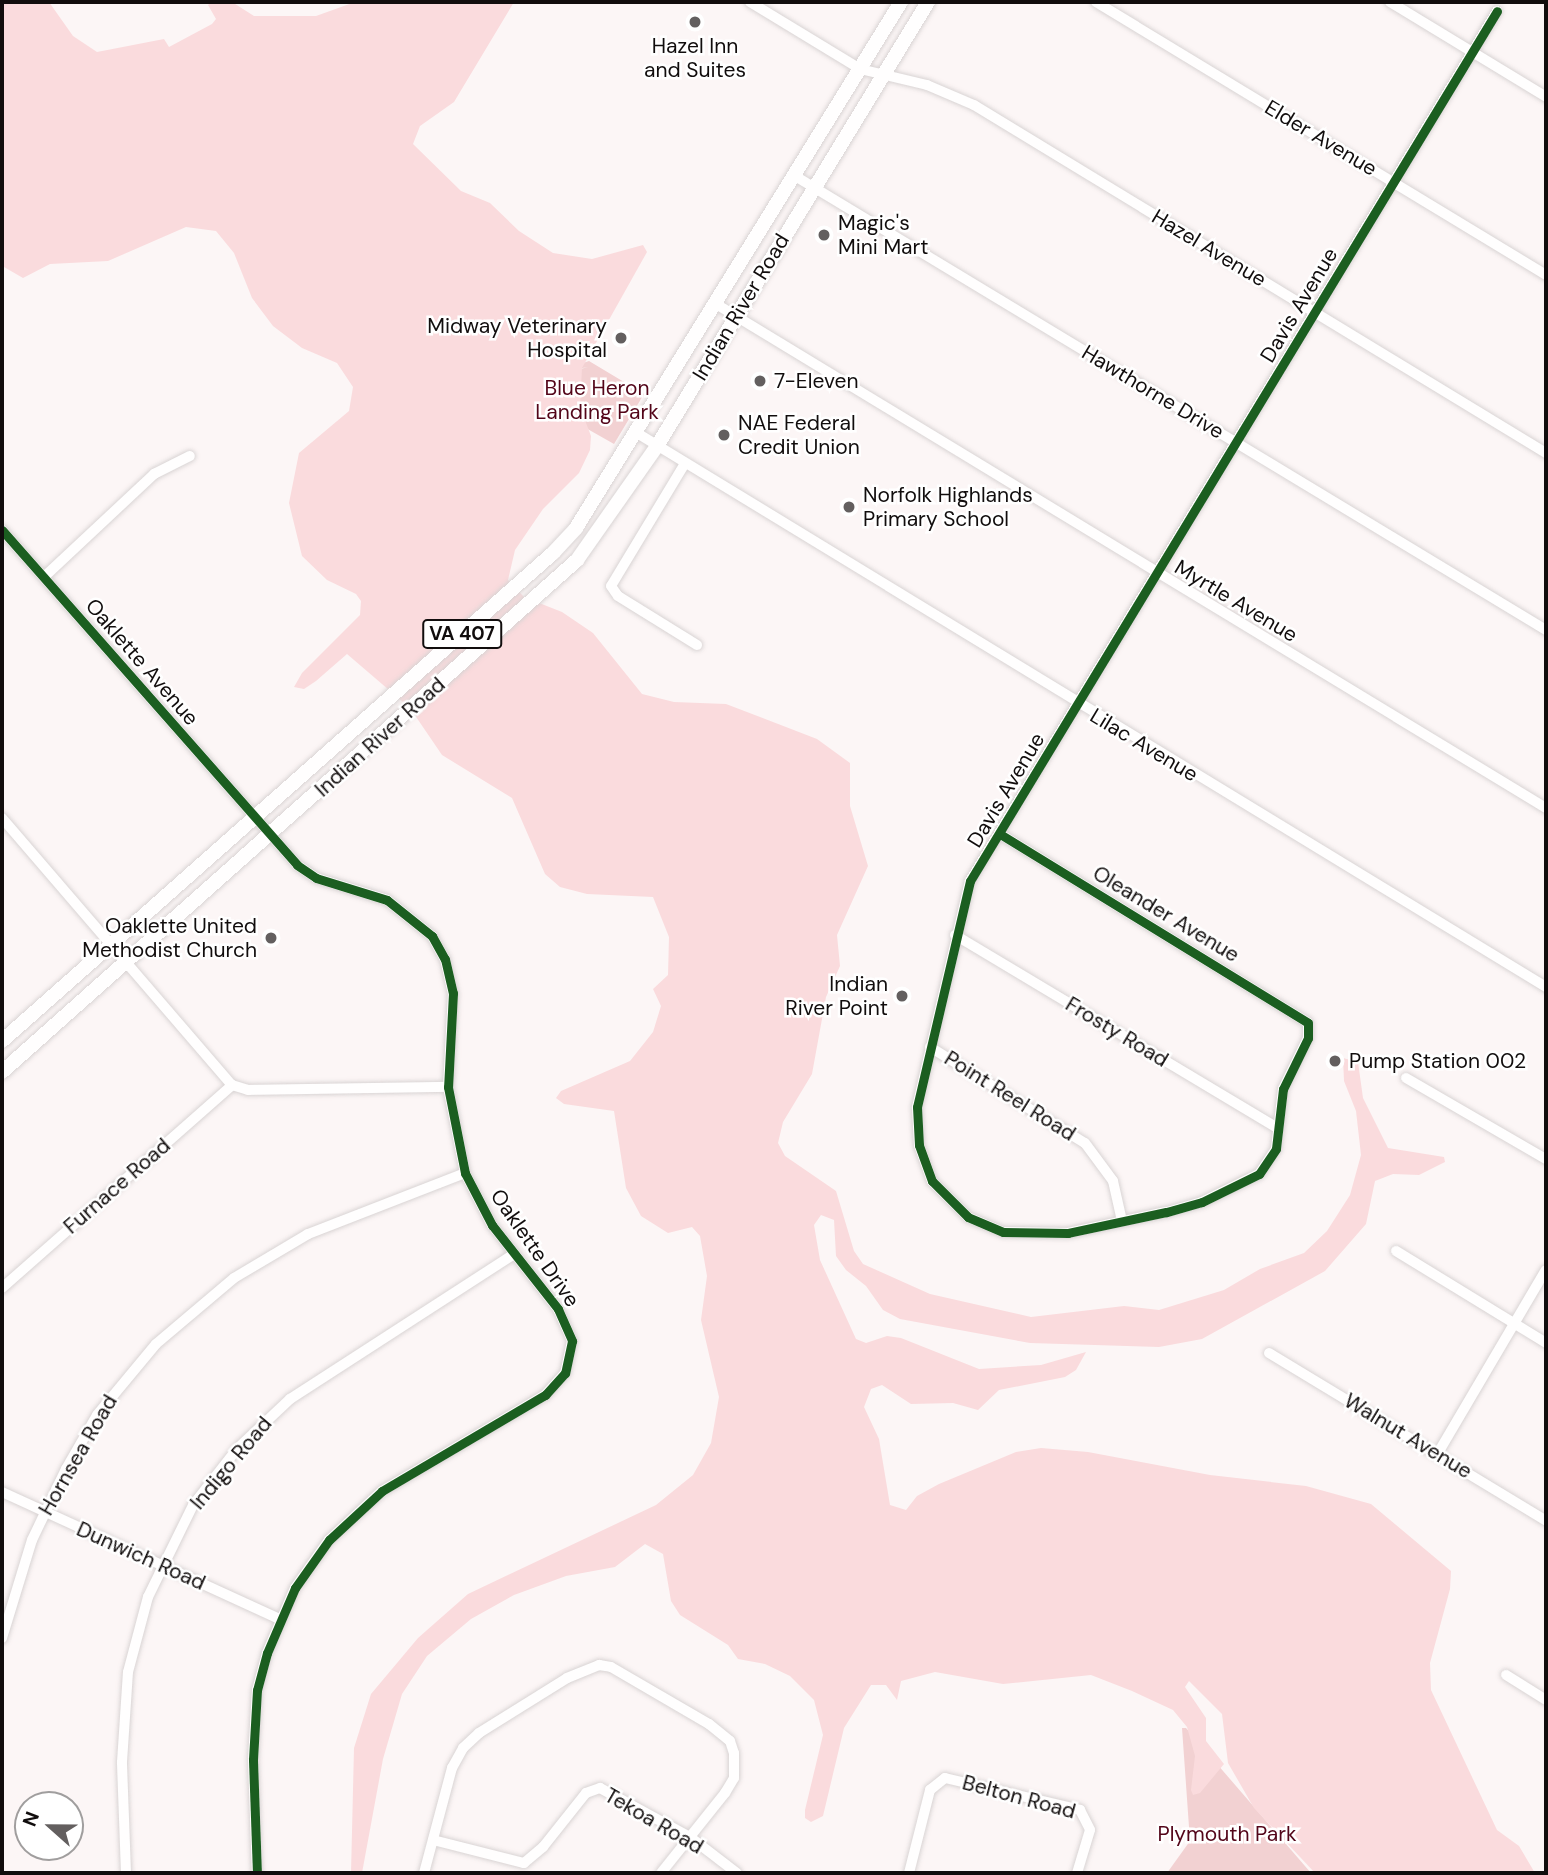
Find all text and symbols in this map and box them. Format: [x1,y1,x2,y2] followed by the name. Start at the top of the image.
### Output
[687,14,703,30] marker: Hazel Inn and Suites
[644,33,746,83] place label: Hazel Inn and Suites
[1260,95,1382,181] street label: Elder Avenue
[1147,204,1271,292] street label: Hazel Avenue
[838,210,928,260] place label: Magic's Mini Mart
[816,227,832,243] marker: Magic's Mini Mart
[687,229,795,385] street label: Indian River Road
[1255,243,1343,367] street label: Davis Avenue
[427,313,607,363] place label: Midway Veterinary Hospital
[613,330,629,346] marker: Midway Veterinary Hospital
[1077,340,1229,444] street label: Hawthorne Drive
[774,368,858,394] place label: 7-Eleven
[752,373,768,389] marker: 7-Eleven
[535,375,659,425] park label: Blue Heron Landing Park
[738,410,860,460] place label: NAE Federal Credit Union
[716,427,732,443] marker: NAE Federal Credit Union
[863,482,1033,532] place label: Norfolk Highlands Primary School
[841,499,857,515] marker: Norfolk Highlands Primary School
[1170,554,1302,648] street label: Myrtle Avenue
[80,594,204,730] street label: Oaklette Avenue
[422,618,502,650] road number: VA 407
[310,672,450,802] street label: Indian River Road
[1086,703,1202,787] street label: Lilac Avenue
[962,728,1050,852] street label: Davis Avenue
[1088,860,1244,968] street label: Oleander Avenue
[82,913,257,963] place label: Oaklette United Methodist Church
[263,930,279,946] marker: Oaklette United Methodist Church
[785,971,888,1021] place label: Indian River Point
[894,988,910,1004] marker: Indian River Point
[1061,991,1173,1073] street label: Frosty Road
[940,1046,1080,1146] street label: Point Reel Road
[1349,1048,1526,1074] place label: Pump Station 002
[1327,1053,1343,1069] marker: Pump Station 002
[59,1133,175,1239] street label: Furnace Road
[485,1184,585,1312] street label: Oaklette Drive
[1340,1388,1476,1484] street label: Walnut Avenue
[33,1390,123,1520] street label: Hornsea Road
[185,1411,277,1515] street label: Indigo Road
[73,1516,209,1596] street label: Dunwich Road
[960,1770,1078,1824] street label: Belton Road
[600,1783,708,1859] street label: Tekoa Road
[14,1791,84,1861] north arrow
[17,1808,45,1830] text: N
[1157,1821,1297,1847] park label: Plymouth Park

